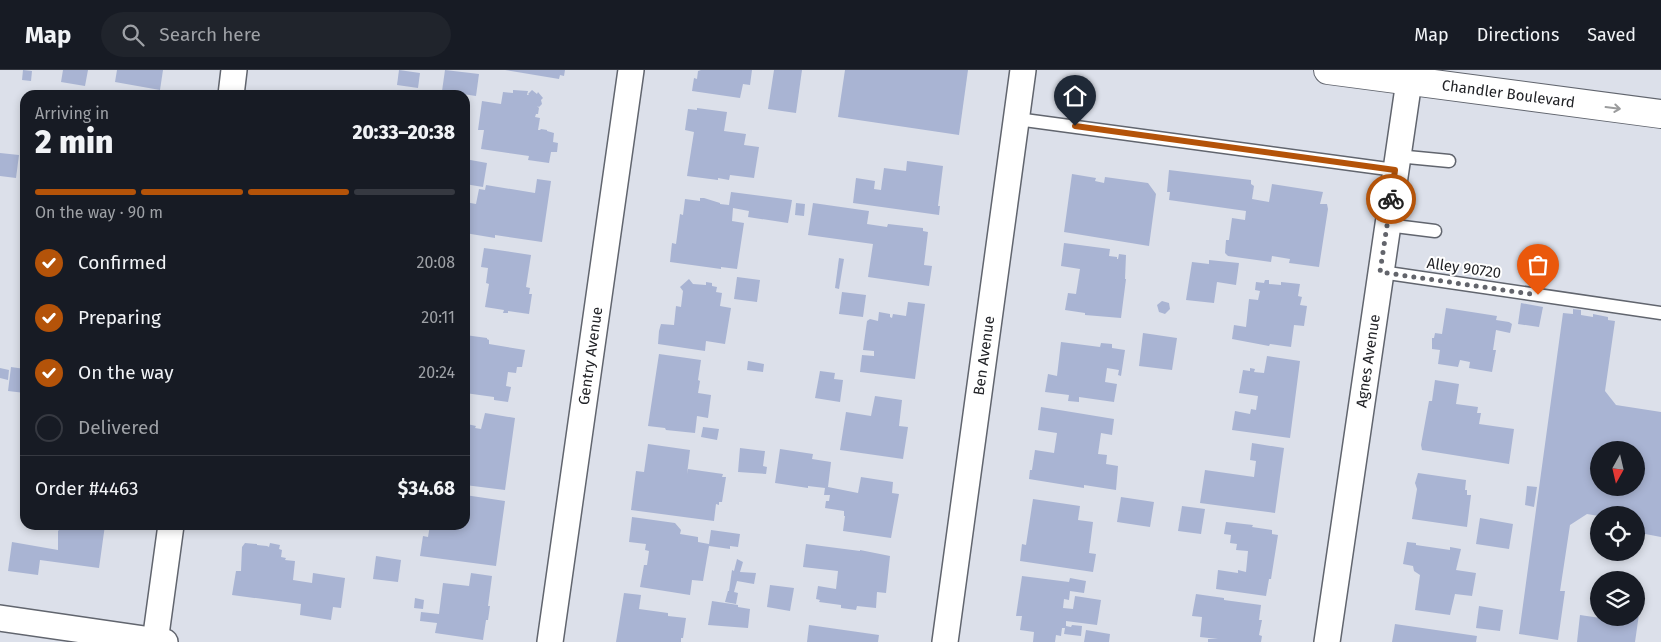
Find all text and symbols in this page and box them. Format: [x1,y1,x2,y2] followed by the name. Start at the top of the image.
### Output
[101,12,451,57] search box
[25,21,71,49] text: Map
[119,21,147,49] icon: search
[159,23,261,46] text: Search here
[1414,24,1449,46] text: Map
[1477,24,1559,46] text: Directions
[1587,24,1636,46] text: Saved
[1054,75,1096,126] pin
[1441,76,1576,112] street label: Chandler Boulevard
[1061,82,1089,110] icon: home
[1605,103,1621,113] one-way arrow
[35,104,109,123] text: Arriving in
[353,121,455,144] text: 20:33–20:38
[35,123,113,161] text: 2 min
[1366,174,1416,224] courier
[1377,185,1405,213] icon: bike
[35,203,163,222] text: On the way · 90 m
[1517,244,1559,295] pin
[35,249,63,277] icon: check
[78,251,167,274] text: Confirmed
[1524,251,1552,279] icon: bag
[417,253,455,272] text: 20:08
[1426,254,1502,282] street label: Alley 90720
[35,304,63,332] icon: check
[78,306,161,329] text: Preparing
[575,306,606,406] street label: Gentry Avenue
[421,308,455,327] text: 20:11
[1352,313,1384,409] street label: Agnes Avenue
[970,315,998,396] street label: Ben Avenue
[35,359,63,387] icon: check
[78,361,174,384] text: On the way
[418,363,455,382] text: 20:24
[78,416,160,439] text: Delivered
[1590,441,1645,496] north arrow
[1590,441,1645,626] map controls
[35,477,138,500] text: Order #4463
[398,477,455,500] text: $34.68
[1590,506,1645,561] button: locate
[1590,571,1645,626] button: layers

